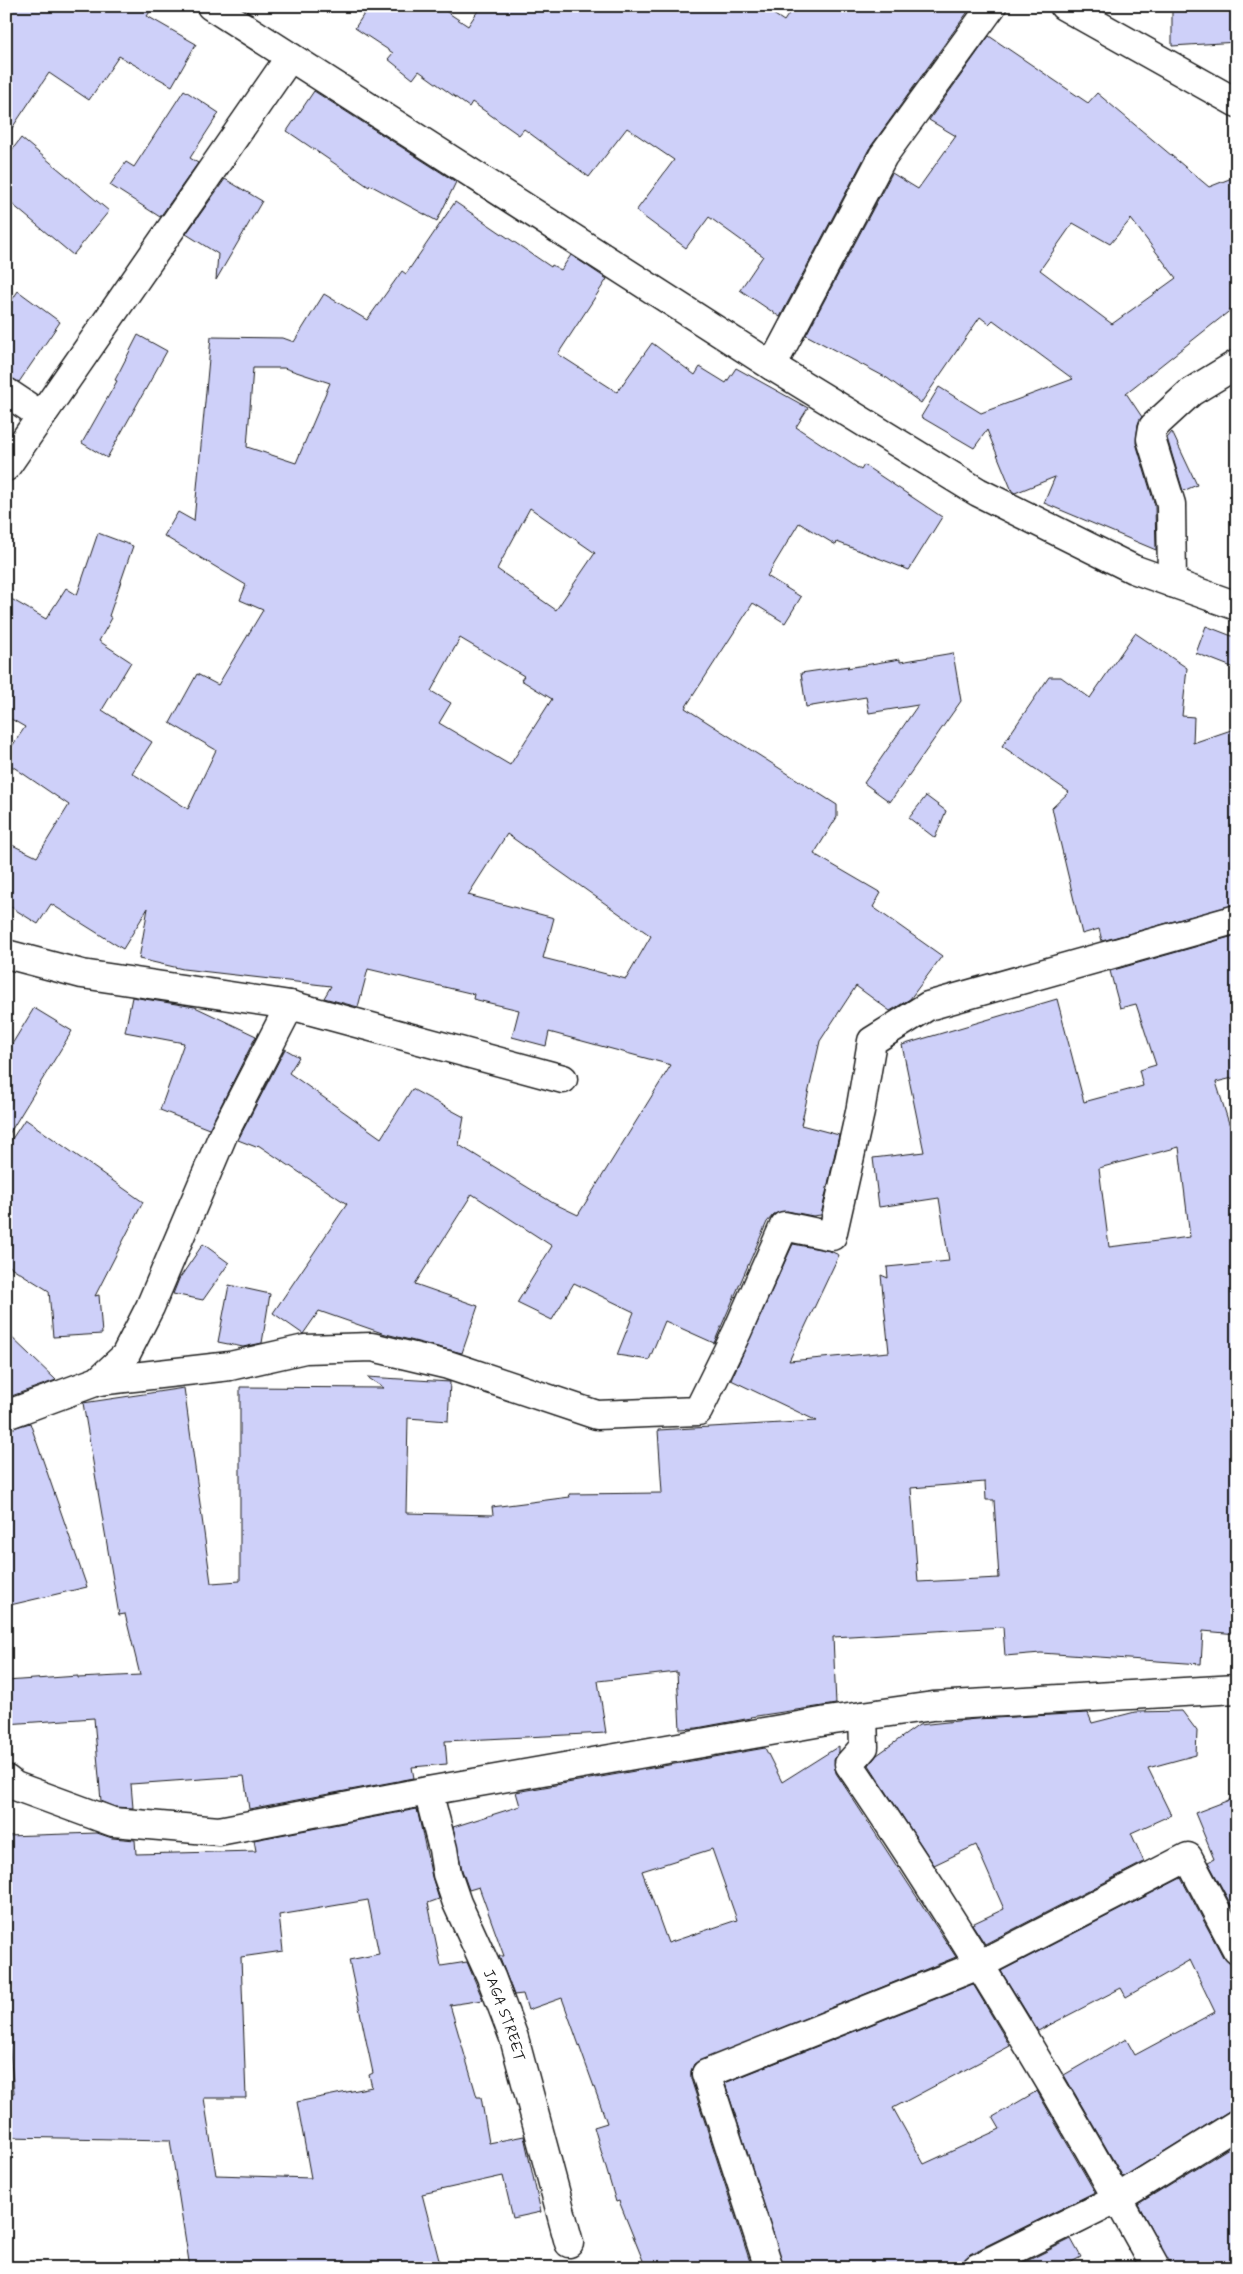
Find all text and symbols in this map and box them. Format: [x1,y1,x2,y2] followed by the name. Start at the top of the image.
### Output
[478,1966,529,2064] street label: JAGA STREET

